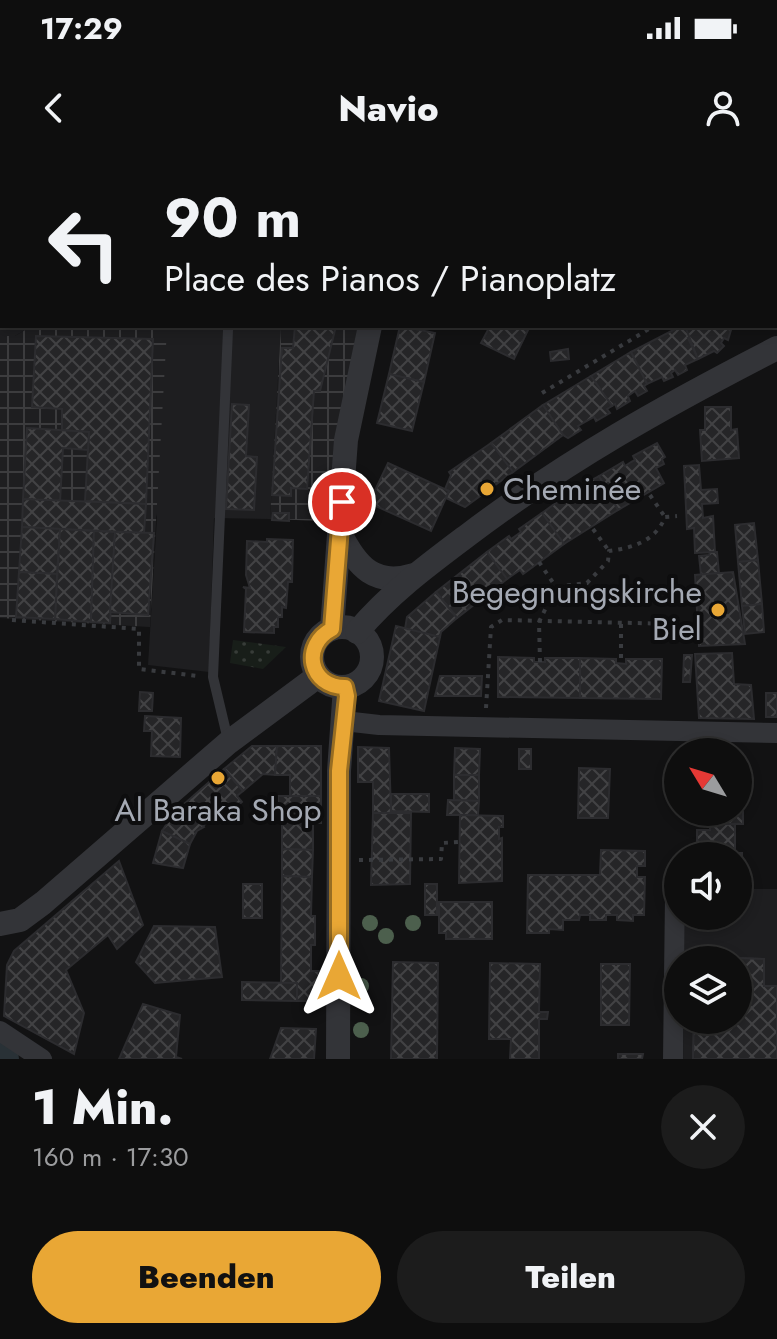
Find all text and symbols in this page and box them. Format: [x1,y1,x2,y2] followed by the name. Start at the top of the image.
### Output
[40,7,123,50] text: 17:29
[338,82,439,134] text: Navio
[32,86,76,130] icon: back
[701,86,745,130] icon: person
[164,177,301,258] text: 90 m
[32,192,136,296] icon: left
[164,252,616,304] text: Place des Pianos / Pianoplatz
[503,466,641,512] place label: Cheminée
[308,468,376,536] pin
[320,480,364,524] icon: arrive
[478,480,496,498] marker: Cheminée
[452,569,702,652] place label: Begegnungskirche Biel
[709,601,727,619] marker: Begegnungskirche Biel
[664,738,752,826] north arrow
[664,738,752,1034] map controls
[209,769,227,787] marker: Al Baraka Shop
[115,787,321,833] place label: Al Baraka Shop
[664,842,752,930] button: sound
[297,934,381,1018] position arrow
[664,946,752,1034] button: layers
[32,1073,173,1142] text: 1 Min.
[661,1085,745,1169] button: close
[32,1138,189,1176] text: 160 m · 17:30
[32,1231,381,1323] button: Beenden
[397,1231,745,1323] button: Teilen

